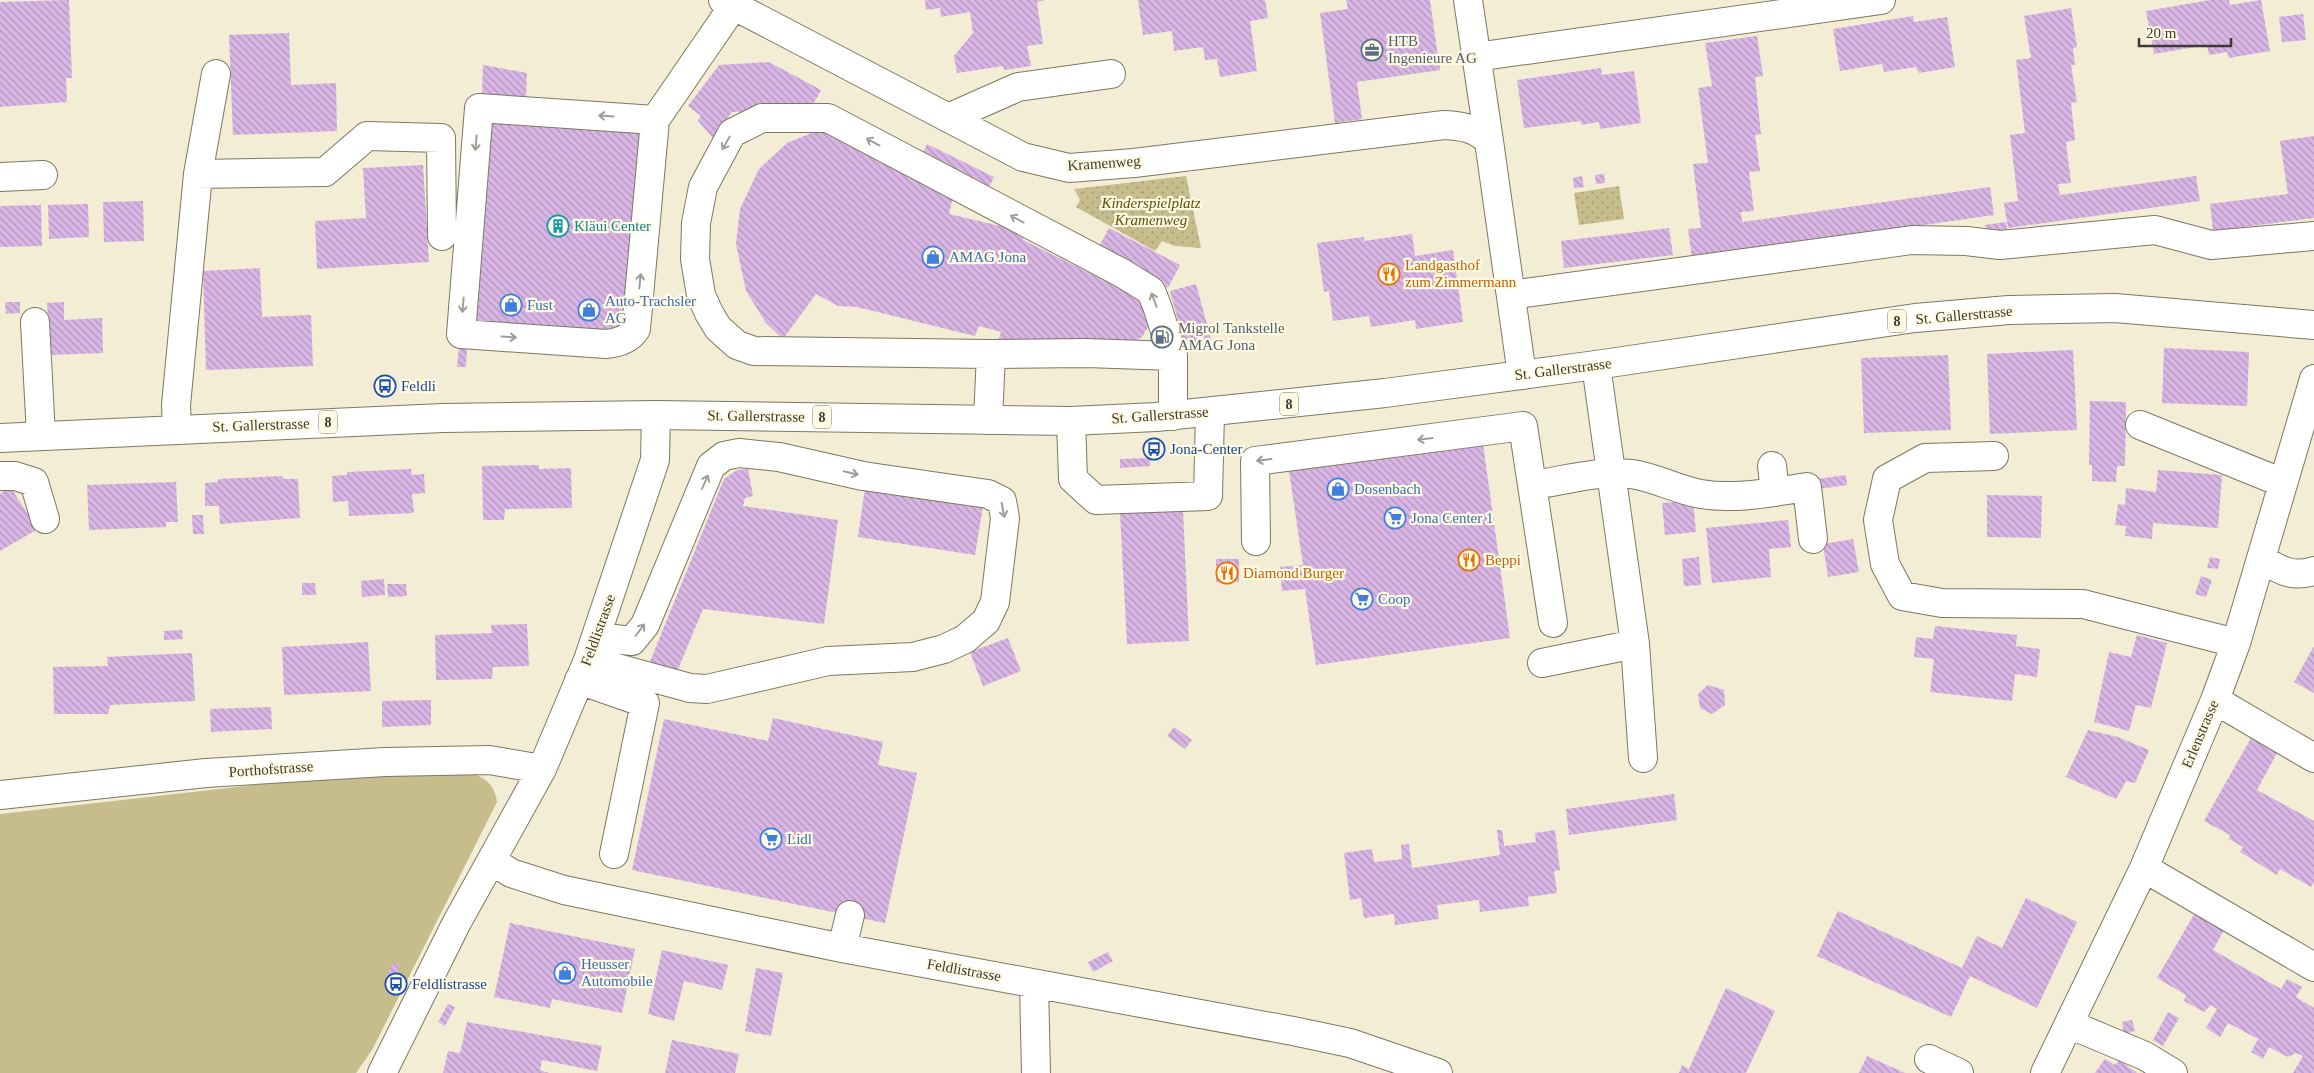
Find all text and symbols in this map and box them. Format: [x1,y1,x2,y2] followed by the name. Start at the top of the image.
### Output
[2139,15,2232,47] scale bar
[2146,25,2177,41] text: 20 m
[1388,33,1477,66] place label: HTB Ingenieure AG
[1360,38,1384,62] office icon: HTB Ingenieure AG
[599,112,615,121] one-way arrow
[472,134,481,150] one-way arrow
[721,135,731,150] one-way arrow
[866,137,881,147] one-way arrow
[1067,152,1142,174] street label: Kramenweg
[1100,195,1201,228] park label: Kinderspielplatz Kramenweg
[1010,213,1024,223] one-way arrow
[546,214,570,238] building icon: Kläui Center
[574,218,651,234] place label: Kläui Center
[921,245,945,269] shop icon: AMAG Jona
[949,249,1026,265] place label: AMAG Jona
[1405,257,1517,290] place label: Landgasthof zum Zimmermann
[1377,262,1401,286] restaurant icon: Landgasthof zum Zimmermann
[635,273,645,289] one-way arrow
[499,293,523,317] shop icon: Fust
[605,293,696,326] place label: Auto-Trachsler AG
[1149,293,1159,308] one-way arrow
[458,296,468,312] one-way arrow
[527,297,554,313] place label: Fust
[577,298,601,322] shop icon: Auto-Trachsler AG
[1915,303,2014,327] street label: St. Gallerstrasse
[1888,310,1906,332] road number: 8
[1178,320,1285,353] place label: Migrol Tankstelle AMAG Jona
[1150,325,1174,349] fuel station icon: Migrol Tankstelle AMAG Jona
[501,333,517,342] one-way arrow
[1514,355,1613,383] street label: St. Gallerstrasse
[373,374,397,398] bus stop icon: Feldli
[401,378,436,394] place label: Feldli
[1280,392,1298,416] road number: 8
[1111,404,1210,426] street label: St. Gallerstrasse
[813,406,831,428] road number: 8
[707,407,805,425] street label: St. Gallerstrasse
[319,411,337,434] road number: 8
[212,415,310,435] street label: St. Gallerstrasse
[1418,434,1434,444] one-way arrow
[1142,437,1166,461] bus stop icon: Jona-Center
[1170,441,1242,457] place label: Jona-Center
[1256,455,1272,465] one-way arrow
[843,469,859,478] one-way arrow
[700,475,710,490] one-way arrow
[1326,477,1350,501] shop icon: Dosenbach
[1354,481,1421,497] place label: Dosenbach
[999,502,1009,518] one-way arrow
[1383,506,1407,530] supermarket icon: Jona Center 1
[1411,510,1493,526] place label: Jona Center 1
[1457,548,1481,572] restaurant icon: Beppi
[1485,552,1521,568] place label: Beppi
[1215,561,1239,585] restaurant icon: Diamond Burger
[1243,565,1344,581] place label: Diamond Burger
[1350,587,1374,611] supermarket icon: Coop
[1378,591,1411,607] place label: Coop
[578,592,618,668] street label: Feldlistrasse
[635,623,645,637] one-way arrow
[2178,697,2222,770] street label: Erlenstrasse
[228,758,314,780] street label: Porthofstrasse
[759,827,783,851] supermarket icon: Lidl
[787,831,812,847] place label: Lidl
[581,956,653,989] place label: Heusser Automobile
[926,956,1003,984] street label: Feldlistrasse
[553,961,577,985] shop icon: Heusser Automobile
[384,972,408,996] bus stop icon: Feldlistrasse
[412,976,487,992] place label: Feldlistrasse

